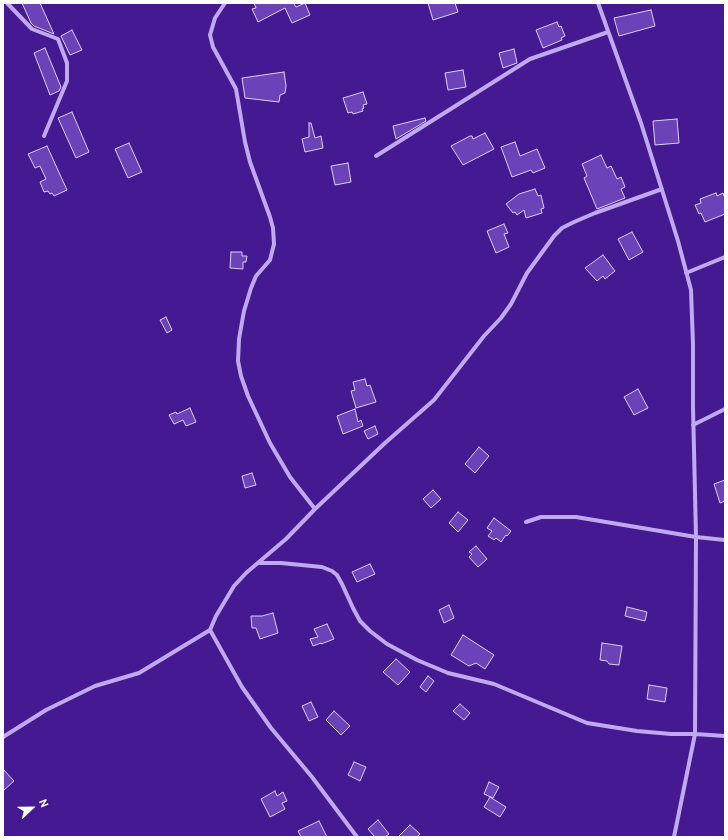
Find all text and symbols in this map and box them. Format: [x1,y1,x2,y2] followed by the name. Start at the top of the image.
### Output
[12,788,52,828] north arrow
[35,797,51,810] text: N

